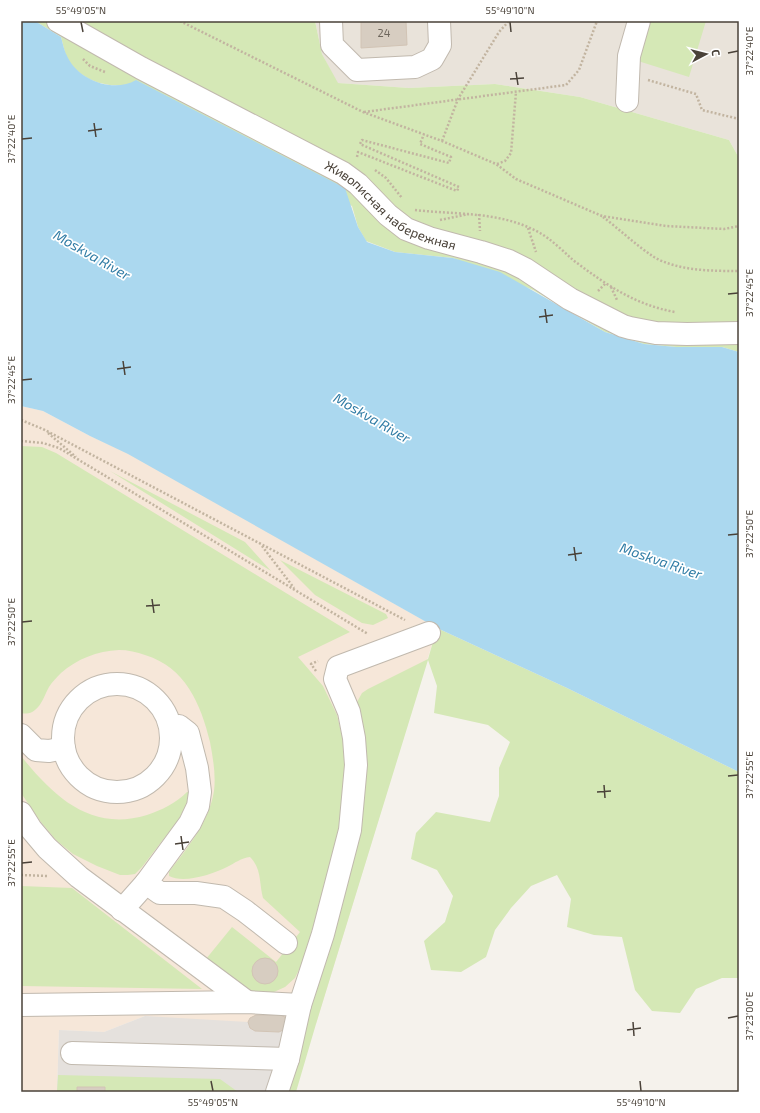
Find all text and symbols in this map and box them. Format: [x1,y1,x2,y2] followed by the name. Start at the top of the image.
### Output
[56,4,106,16] text: 55°49'05"N
[486,4,534,16] text: 55°49'10"N
[378,26,391,39] house number: 24
[743,26,755,75] text: 37°22'40"E
[686,34,726,74] north arrow
[710,49,723,57] text: С
[5,114,17,163] text: 37°22'40"E
[322,157,458,253] street label: Живописная набережная
[51,226,134,284] water label: Moskva River
[743,269,755,317] text: 37°22'45"E
[5,356,17,404] text: 37°22'45"E
[331,389,414,447] water label: Moskva River
[743,510,755,558] text: 37°22'50"E
[618,539,705,583] water label: Moskva River
[5,598,17,646] text: 37°22'50"E
[743,751,755,799] text: 37°22'55"E
[5,839,17,887] text: 37°22'55"E
[743,991,755,1040] text: 37°23'00"E
[188,1096,238,1108] text: 55°49'05"N
[617,1096,665,1108] text: 55°49'10"N

